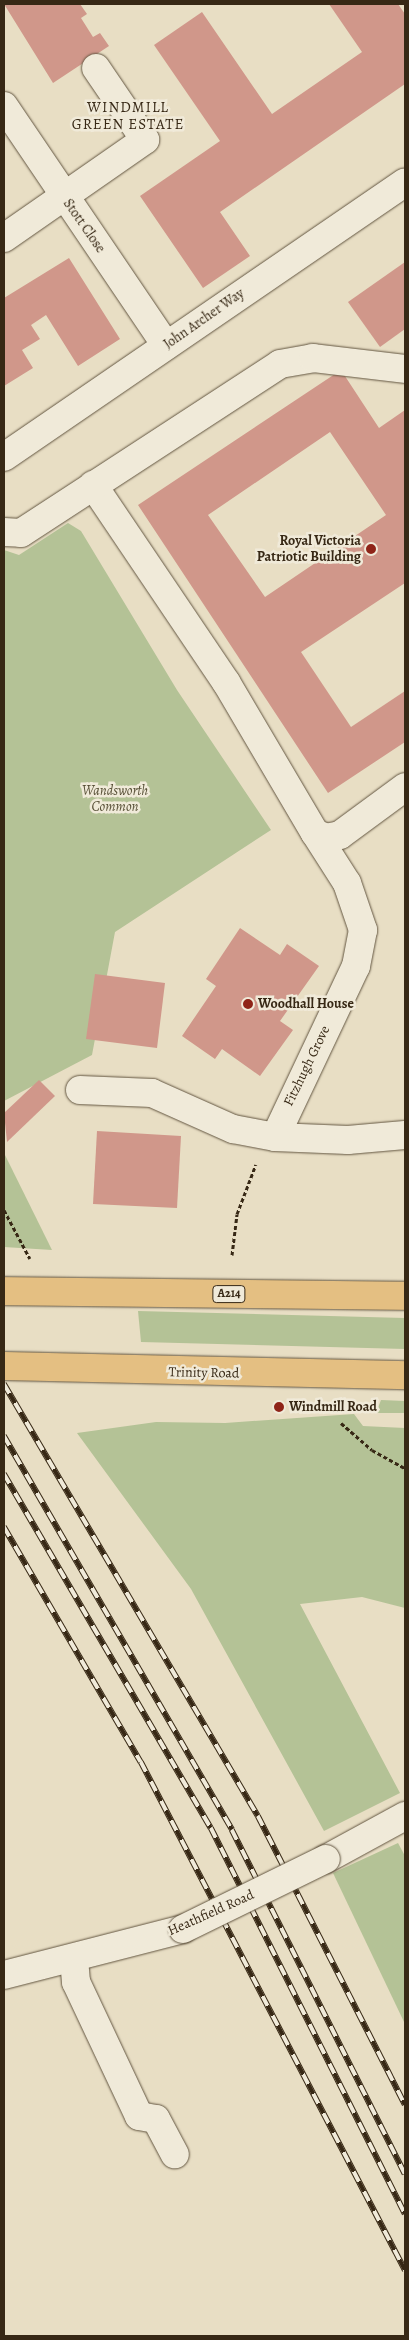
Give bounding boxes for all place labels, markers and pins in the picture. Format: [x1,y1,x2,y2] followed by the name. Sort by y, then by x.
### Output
[257,533,361,566] place label: Royal Victoria Patriotic Building
[365,543,377,555] marker: Royal Victoria Patriotic Building
[258,996,354,1012] place label: Woodhall House
[242,998,254,1010] marker: Woodhall House
[289,1399,377,1415] place label: Windmill Road
[273,1401,285,1413] marker: Windmill Road

